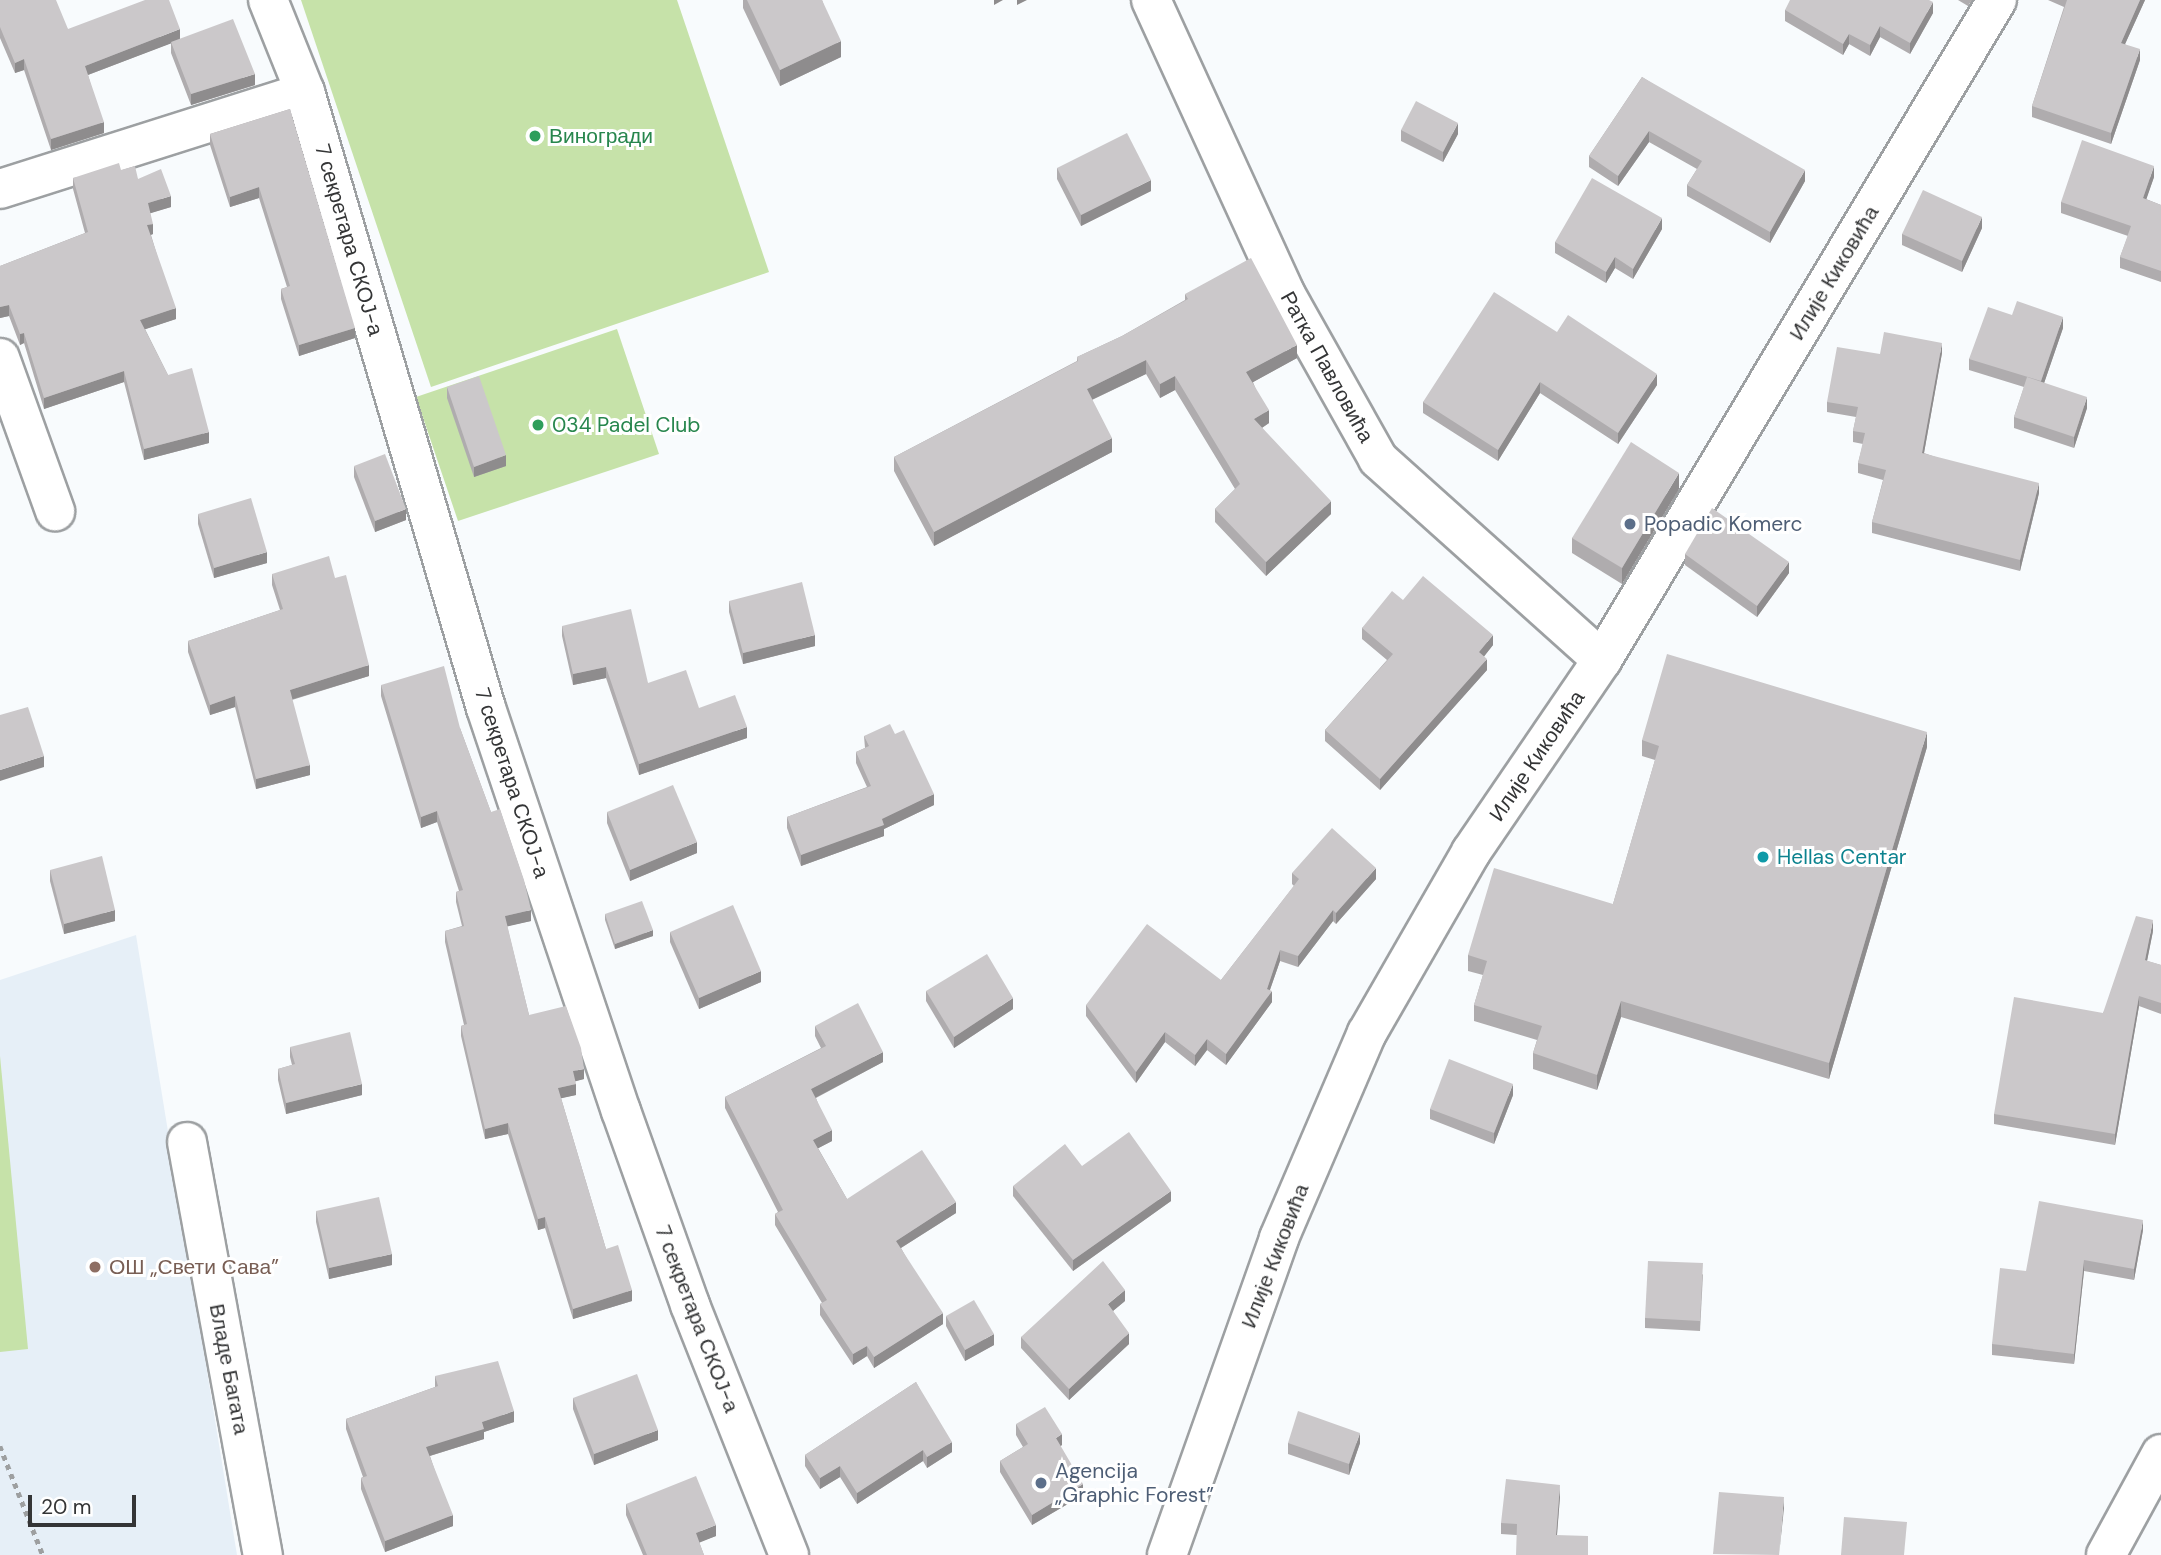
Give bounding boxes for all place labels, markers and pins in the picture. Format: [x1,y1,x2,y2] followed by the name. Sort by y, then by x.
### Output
[549,123,653,149] place label: Виногради
[527,128,543,144] marker: Виногради
[552,412,701,438] place label: 034 Padel Club
[530,417,546,433] marker: 034 Padel Club
[1644,511,1802,537] place label: Popadic Komerc
[1622,516,1638,532] marker: Popadic Komerc
[1777,844,1907,870] place label: Hellas Centar
[1755,849,1771,865] marker: Hellas Centar
[109,1254,279,1280] place label: ОШ „Свети Сава”
[87,1259,103,1275] marker: ОШ „Свети Сава”
[1055,1458,1214,1508] place label: Agencija „Graphic Forest”
[1033,1475,1049,1491] marker: Agencija „Graphic Forest”

